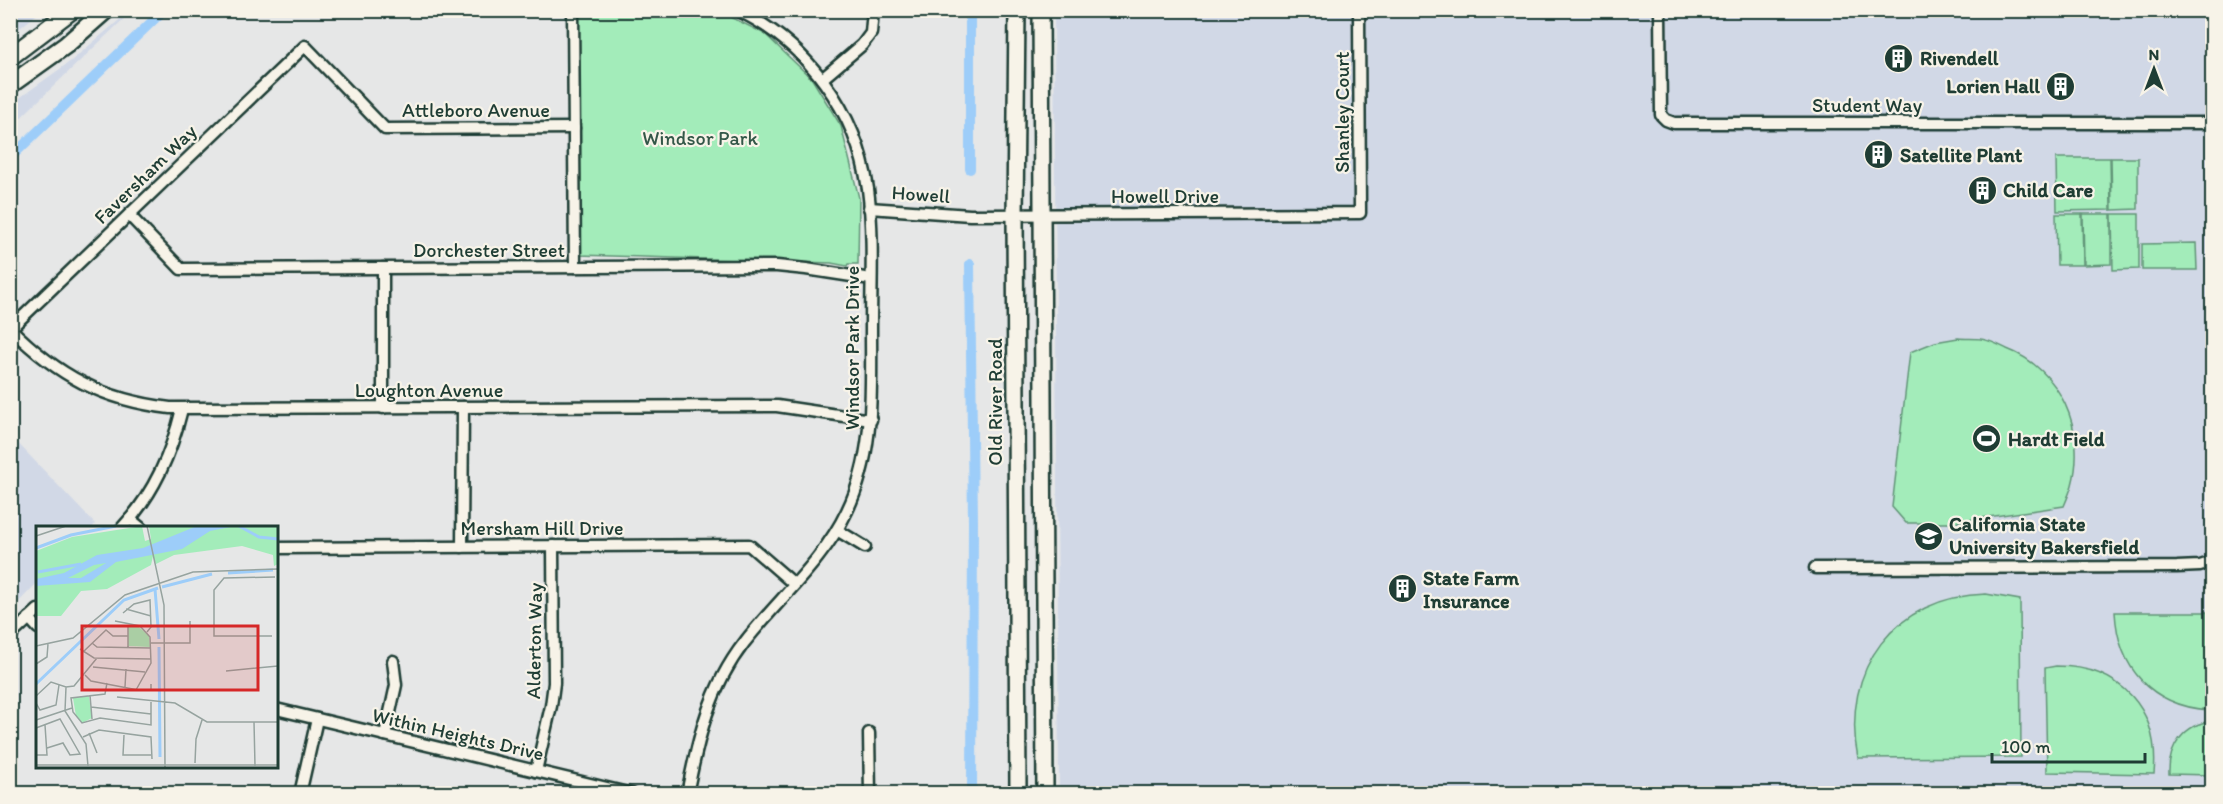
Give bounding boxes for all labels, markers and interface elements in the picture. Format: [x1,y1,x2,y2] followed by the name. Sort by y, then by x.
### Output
[2124,39,2184,99] north arrow
[1883,42,1915,74] building icon: Rivendell
[2149,45,2159,64] text: N
[1920,46,1999,70] place label: Rivendell
[1330,51,1354,173] street label: Shanley Court
[2045,70,2077,102] building icon: Lorien Hall
[1946,74,2040,98] place label: Lorien Hall
[1812,93,1923,117] street label: Student Way
[402,98,550,122] street label: Attleboro Avenue
[89,119,202,229] street label: Faversham Way
[642,126,758,150] park label: Windsor Park
[1863,139,1895,171] building icon: Satellite Plant
[1900,143,2023,167] place label: Satellite Plant
[1966,174,1998,206] building icon: Child Care
[2003,178,2093,202] place label: Child Care
[891,180,951,208] street label: Howell
[1111,184,1219,208] street label: Howell Drive
[413,238,565,262] street label: Dorchester Street
[840,266,864,430] street label: Windsor Park Drive
[983,338,1007,466] street label: Old River Road
[355,378,503,402] street label: Loughton Avenue
[1971,423,2003,455] sports icon: Hardt Field
[2008,427,2105,451] place label: Hardt Field
[1949,512,2140,560] place label: California State University Bakersfield
[460,516,624,540] street label: Mersham Hill Drive
[1912,520,1944,552] school or university icon: California State University Bakersfield
[36,526,278,768] inset map
[1423,566,1519,613] place label: State Farm Insurance
[1386,573,1418,605] building icon: State Farm Insurance
[521,582,547,699] street label: Alderton Way
[370,703,546,765] street label: Within Heights Drive
[1992,726,2145,764] scale bar
[2001,736,2051,758] text: 100 m

